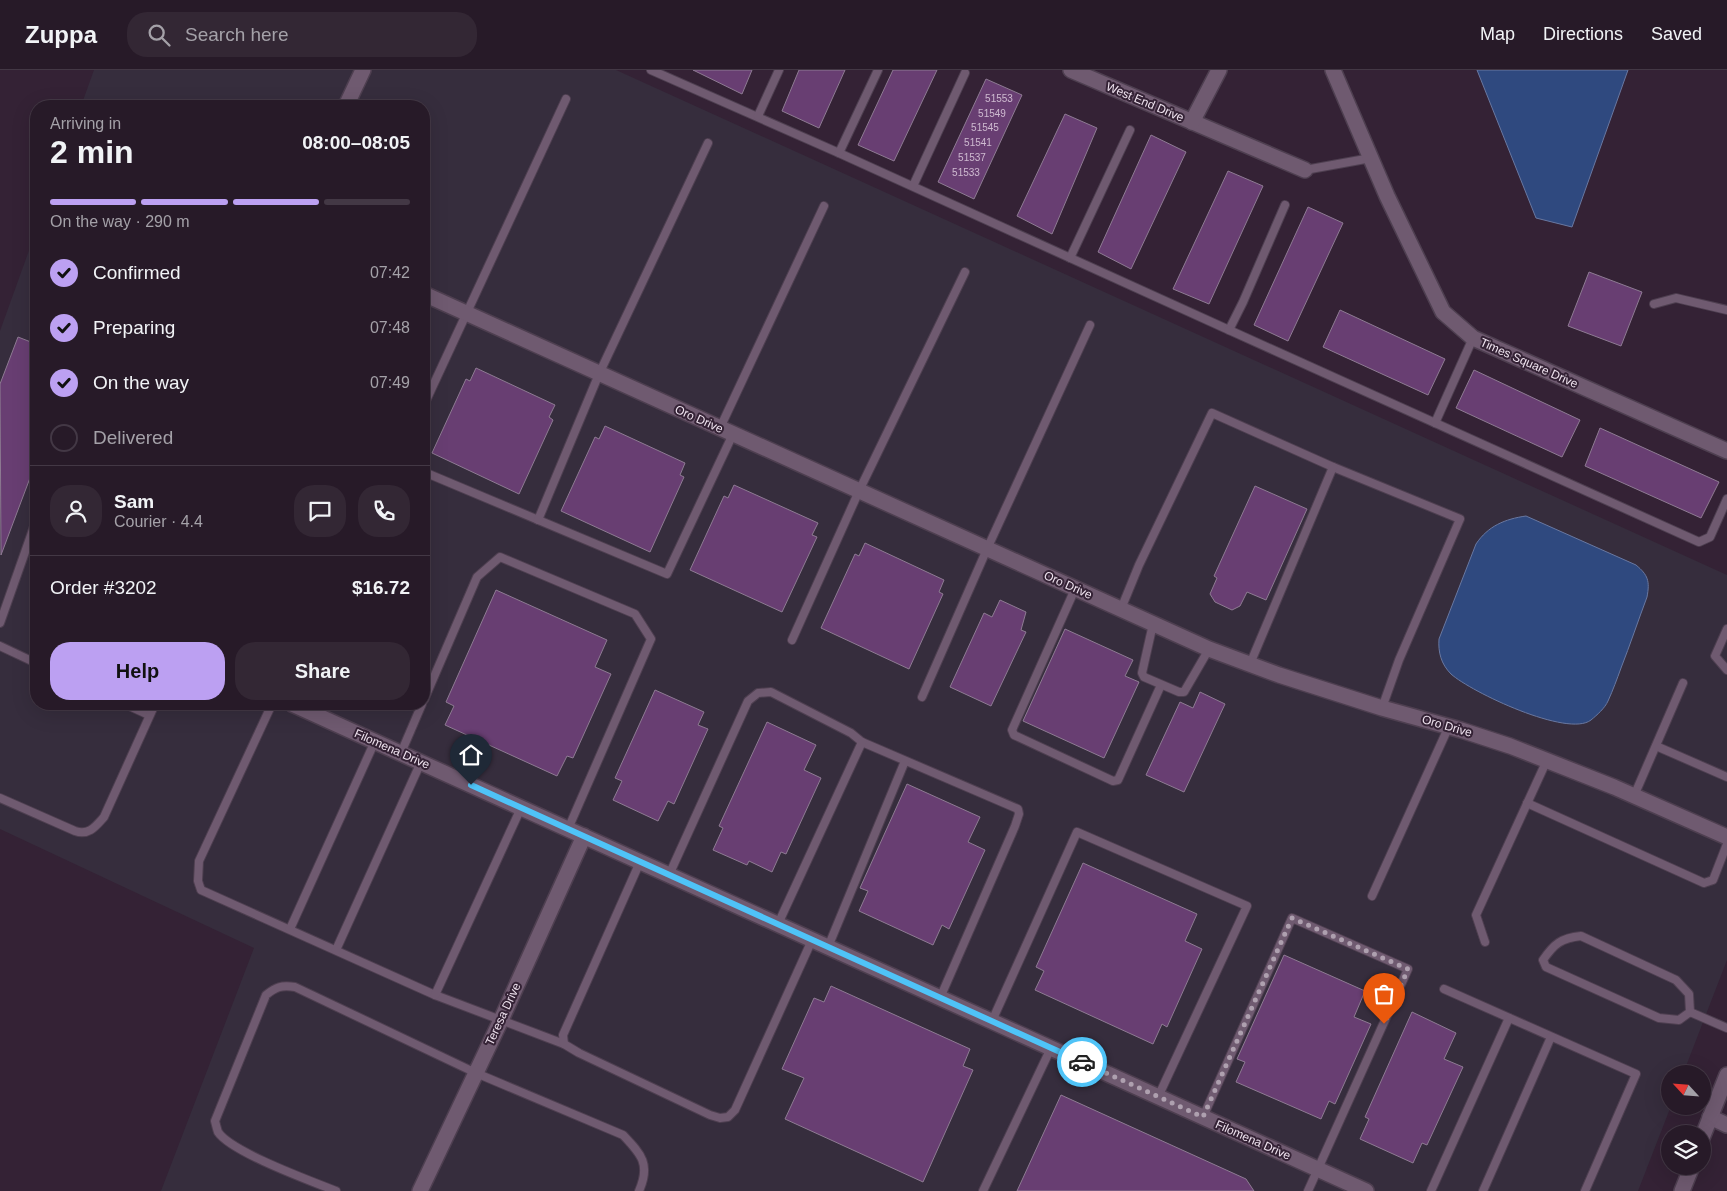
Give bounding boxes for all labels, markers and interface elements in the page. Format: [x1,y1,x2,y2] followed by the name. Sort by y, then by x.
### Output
[127,12,477,57] search box
[25,21,97,48] text: Zuppa
[145,21,173,49] icon: search
[185,24,289,45] text: Search here
[1480,24,1515,44] text: Map
[1543,24,1623,44] text: Directions
[1651,24,1702,44] text: Saved
[1104,79,1186,125] street label: West End Drive
[985,93,1013,104] house number: 51553
[978,108,1006,119] house number: 51549
[50,115,121,132] text: Arriving in
[971,122,999,133] house number: 51545
[302,132,410,153] text: 08:00–08:05
[50,134,134,170] text: 2 min
[964,137,992,148] house number: 51541
[958,152,986,163] house number: 51537
[952,167,980,178] house number: 51533
[50,213,190,230] text: On the way · 290 m
[50,259,78,287] icon: check
[93,262,181,283] text: Confirmed
[370,264,410,281] text: 07:42
[50,314,78,342] icon: check
[93,317,175,338] text: Preparing
[370,319,410,336] text: 07:48
[1478,335,1580,391] street label: Times Square Drive
[50,369,78,397] icon: check
[93,372,189,393] text: On the way
[370,374,410,391] text: 07:49
[673,402,726,436] street label: Oro Drive
[93,427,173,448] text: Delivered
[50,485,102,537] button: person
[294,485,346,537] button: chat
[358,485,410,537] button: phone
[114,491,154,512] text: Sam
[114,513,203,530] text: Courier · 4.4
[1042,568,1095,602] street label: Oro Drive
[50,577,157,598] text: Order #3202
[352,577,410,598] text: $16.72
[50,642,225,700] button: Help
[235,642,410,700] button: Share
[1420,712,1474,740] street label: Oro Drive
[352,726,432,772] street label: Filomena Drive
[450,734,492,785] pin
[457,741,485,769] icon: home
[1363,973,1405,1024] pin
[482,980,524,1047] street label: Teresa Drive
[1370,980,1398,1008] icon: bag
[1057,1037,1107,1087] courier
[1068,1048,1096,1076] icon: car
[1661,1065,1711,1115] north arrow
[1661,1065,1711,1175] map controls
[1213,1117,1293,1163] street label: Filomena Drive
[1661,1125,1711,1175] button: layers

